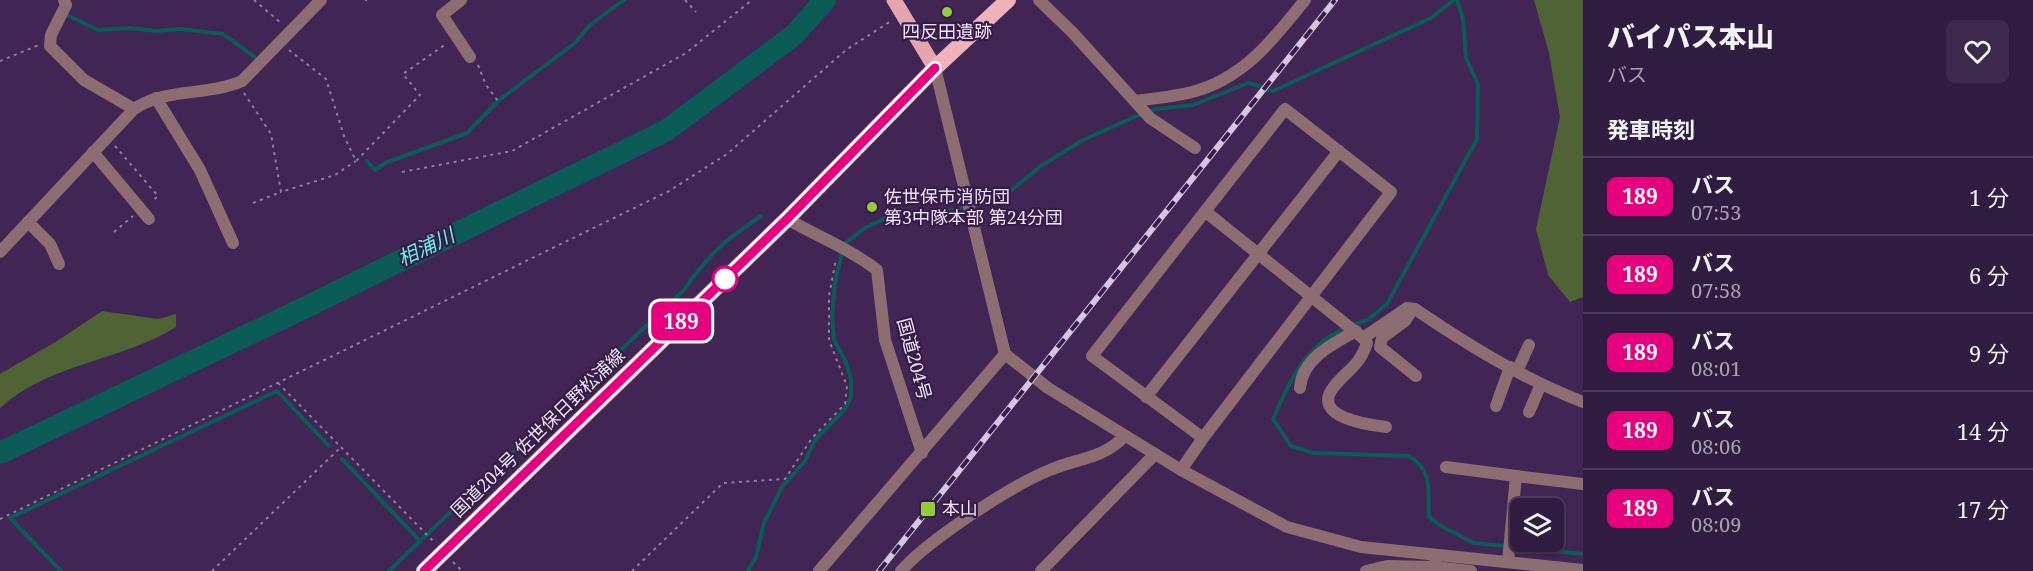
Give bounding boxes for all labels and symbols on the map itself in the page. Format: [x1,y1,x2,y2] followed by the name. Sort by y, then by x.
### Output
[940,5,954,19] marker: 四反田遺跡
[902,19,992,43] place label: 四反田遺跡
[884,184,1063,229] place label: 佐世保市消防団 第3中隊本部 第24分団
[865,200,879,214] marker: 佐世保市消防団 第3中隊本部 第24分団
[393,220,460,272] water label: 相浦川
[712,266,738,292] unlabelled marker
[646,302,716,340] line badge: 189
[892,315,937,403] street label: 国道204号
[445,343,629,522] street label: 国道204号 佐世保日野松浦線
[942,496,978,520] place label: 本山
[919,500,937,518] marker: 本山

